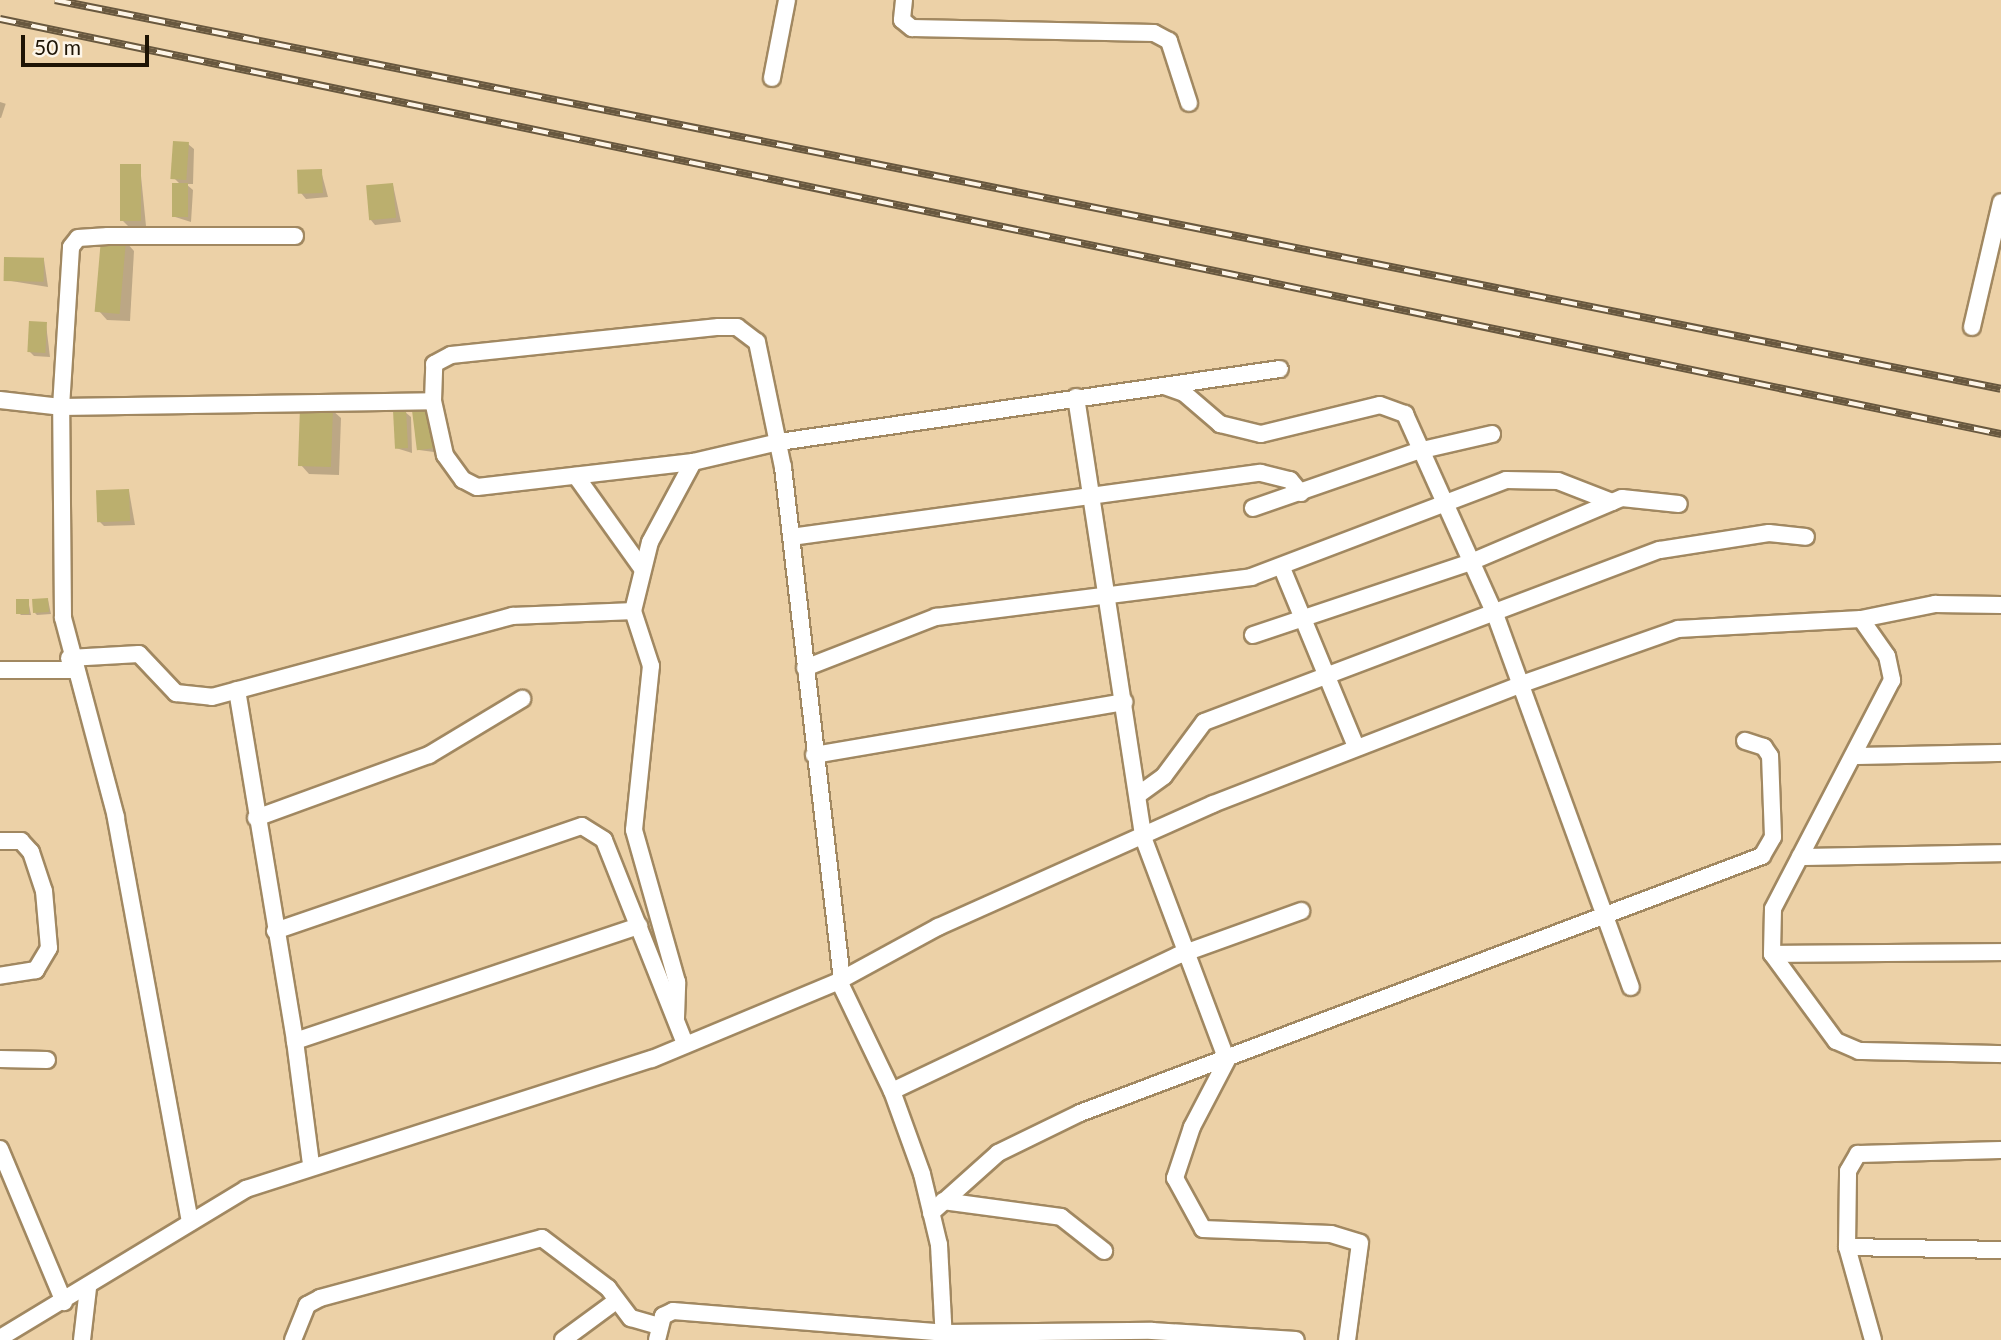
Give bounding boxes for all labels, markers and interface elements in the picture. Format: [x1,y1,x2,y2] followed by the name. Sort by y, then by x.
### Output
[24,21,152,65] scale bar
[34,34,81,59] text: 50 m

